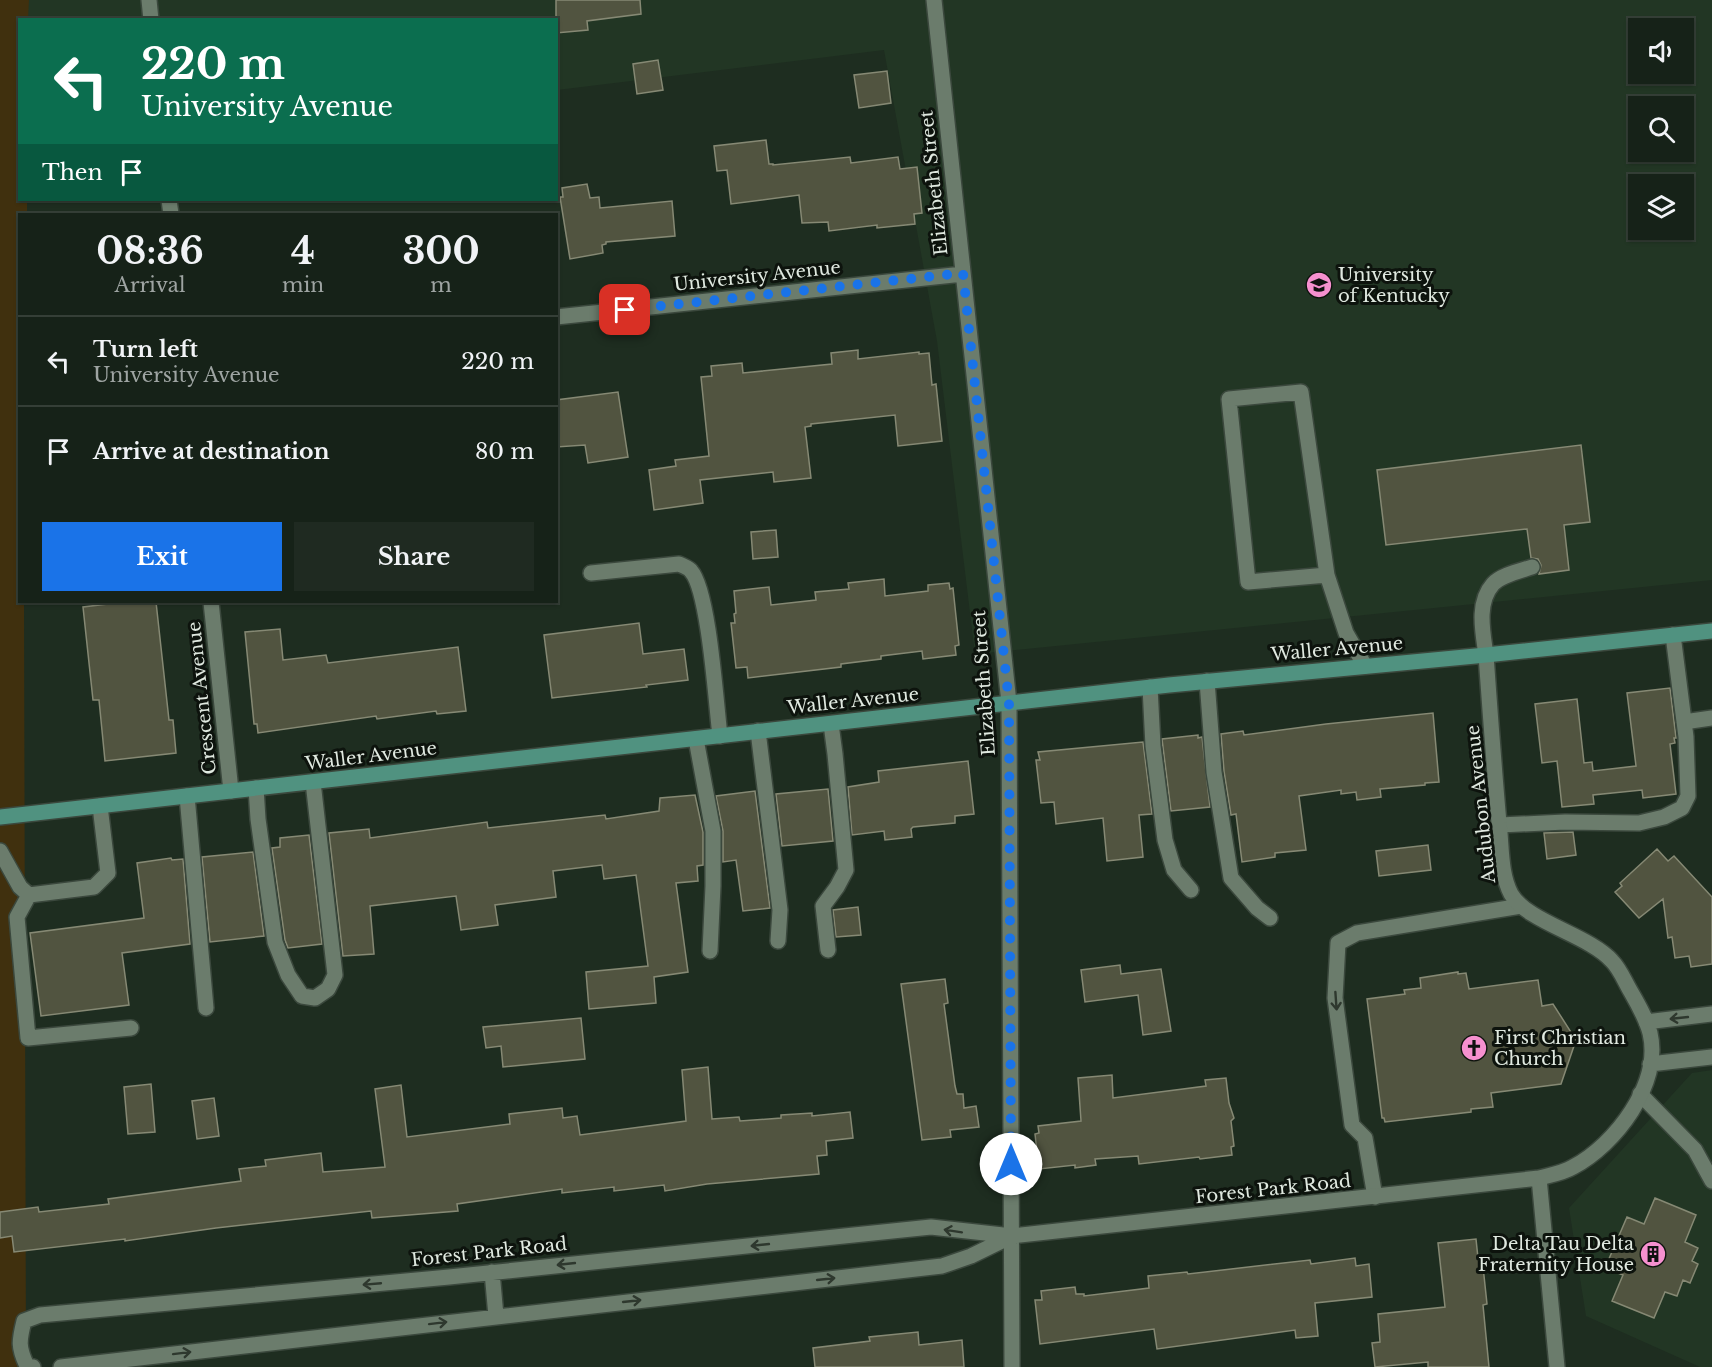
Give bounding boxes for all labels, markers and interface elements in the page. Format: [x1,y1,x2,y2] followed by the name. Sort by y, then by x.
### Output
[1628,18,1694,240] map controls
[1628,18,1694,84] button: sound
[141,38,285,90] text: 220 m
[42,42,120,120] icon: left
[141,90,393,123] text: University Avenue
[1628,96,1694,162] button: search
[915,109,953,257] street label: Elizabeth Street
[115,156,148,189] icon: arrive
[42,159,103,186] text: Then
[1628,174,1694,240] button: layers
[96,229,204,274] text: 08:36
[291,229,315,274] text: 4
[402,229,480,274] text: 300
[672,256,842,296] street label: University Avenue
[1338,264,1450,307] place label: University of Kentucky
[1304,270,1334,300] school or university icon: University of Kentucky
[115,273,185,297] text: Arrival
[282,273,324,297] text: min
[430,273,452,297] text: m
[599,284,650,335] pin
[608,293,641,326] icon: arrive
[93,336,198,363] text: Turn left
[42,345,75,378] icon: left
[461,348,534,375] text: 220 m
[93,363,280,387] text: University Avenue
[42,435,75,468] icon: arrive
[93,438,330,465] text: Arrive at destination
[475,438,534,465] text: 80 m
[42,522,282,591] button: Exit
[294,522,534,591] button: Share
[968,609,1000,756] street label: Elizabeth Street
[183,621,221,775] street label: Crescent Avenue
[1269,632,1404,666] street label: Waller Avenue
[785,683,920,719] street label: Waller Avenue
[1462,724,1500,885] street label: Audubon Avenue
[303,737,438,775] street label: Waller Avenue
[1331,991,1342,1011] one-way arrow
[1669,1013,1689,1024] one-way arrow
[1494,1027,1626,1070] place label: First Christian Church
[1459,1033,1489,1063] church icon: First Christian Church
[979,1132,1043,1196] position arrow
[1194,1170,1352,1208] street label: Forest Park Road
[944,1225,964,1236] one-way arrow
[410,1233,568,1271] street label: Forest Park Road
[1478,1233,1634,1276] place label: Delta Tau Delta Fraternity House
[1638,1239,1668,1269] building icon: Delta Tau Delta Fraternity House
[750,1240,770,1251] one-way arrow
[556,1259,576,1270] one-way arrow
[815,1274,835,1285] one-way arrow
[362,1279,382,1290] one-way arrow
[622,1295,642,1306] one-way arrow
[428,1317,448,1328] one-way arrow
[172,1347,192,1358] one-way arrow

